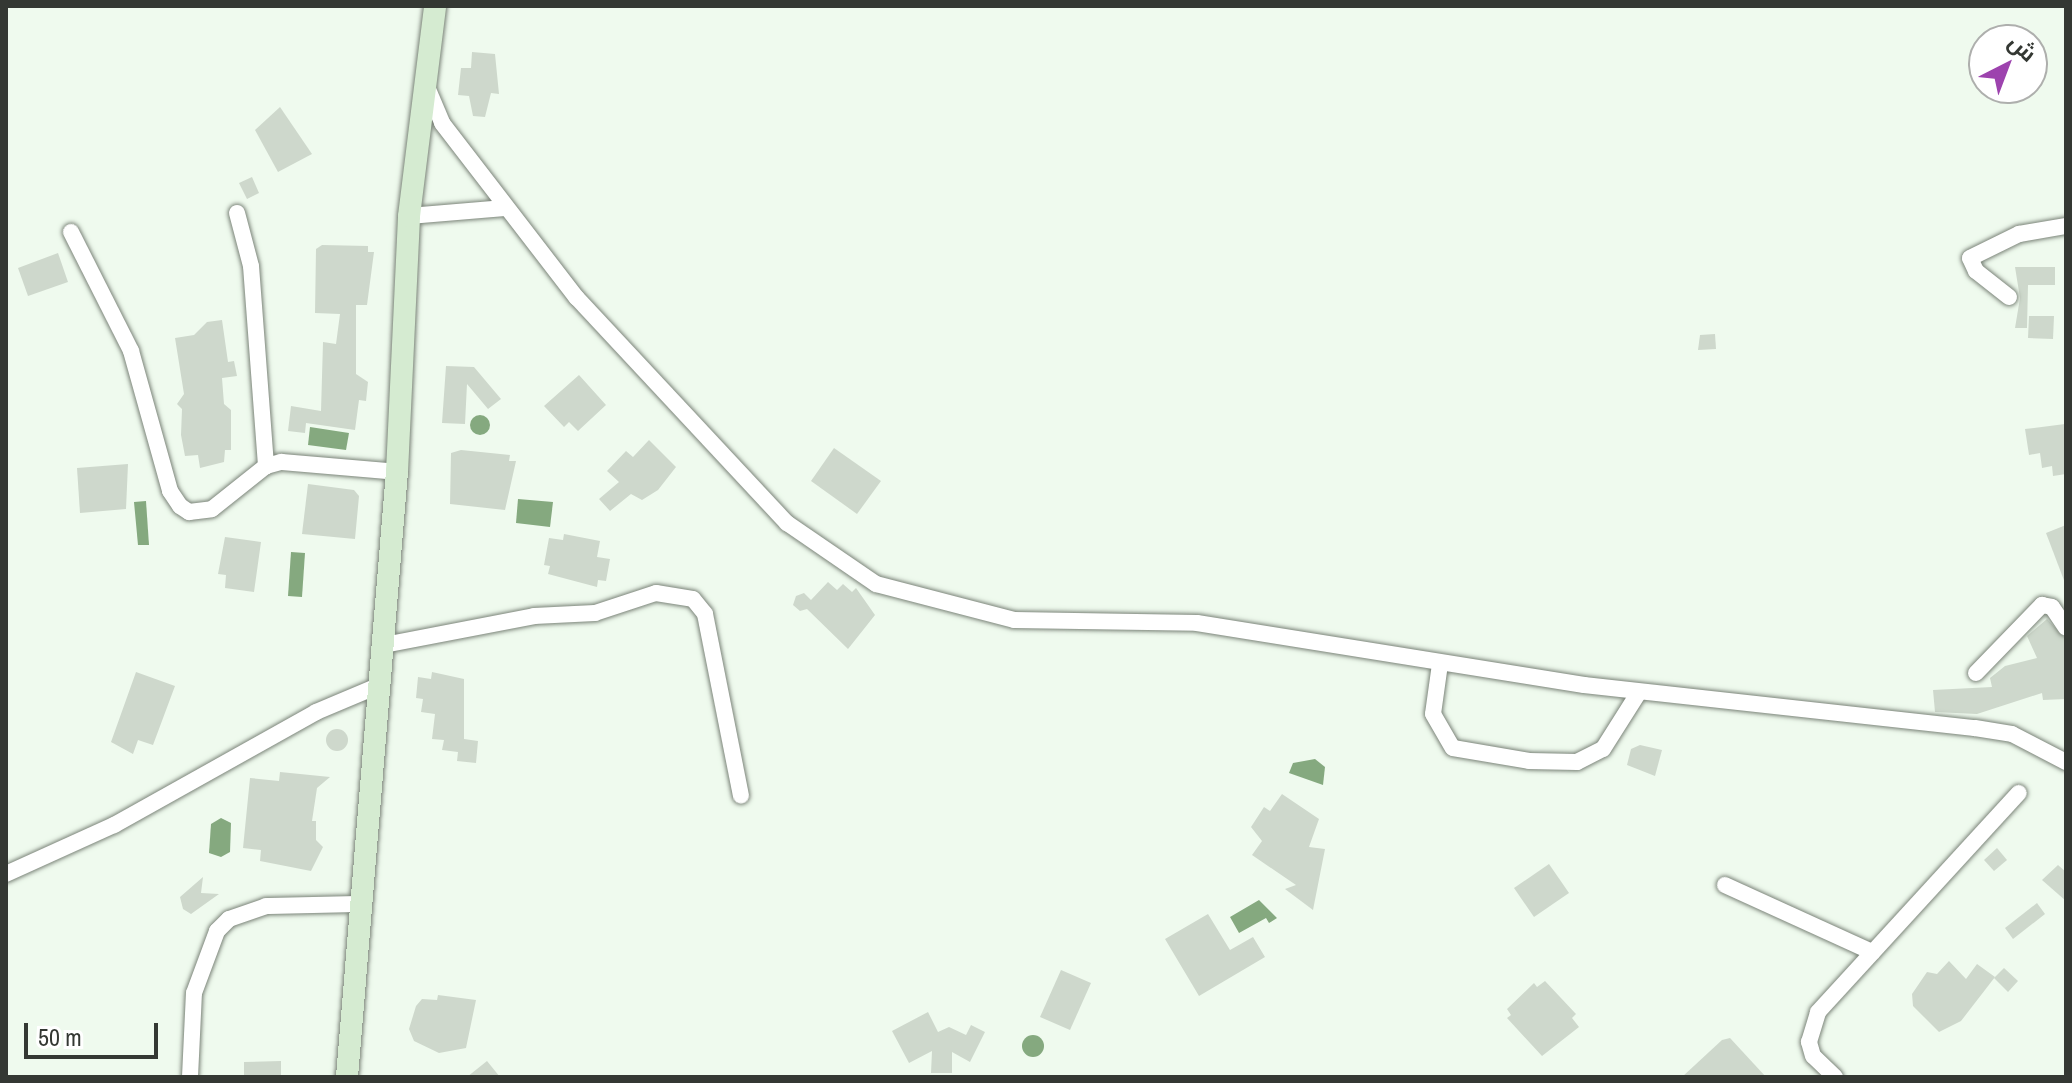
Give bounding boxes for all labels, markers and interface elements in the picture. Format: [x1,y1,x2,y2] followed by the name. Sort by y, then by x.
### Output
[1968,24,2048,104] north arrow
[2002,27,2043,68] text: ش
[28,1007,162,1057] scale bar
[38,1021,82,1053] text: 50 m

